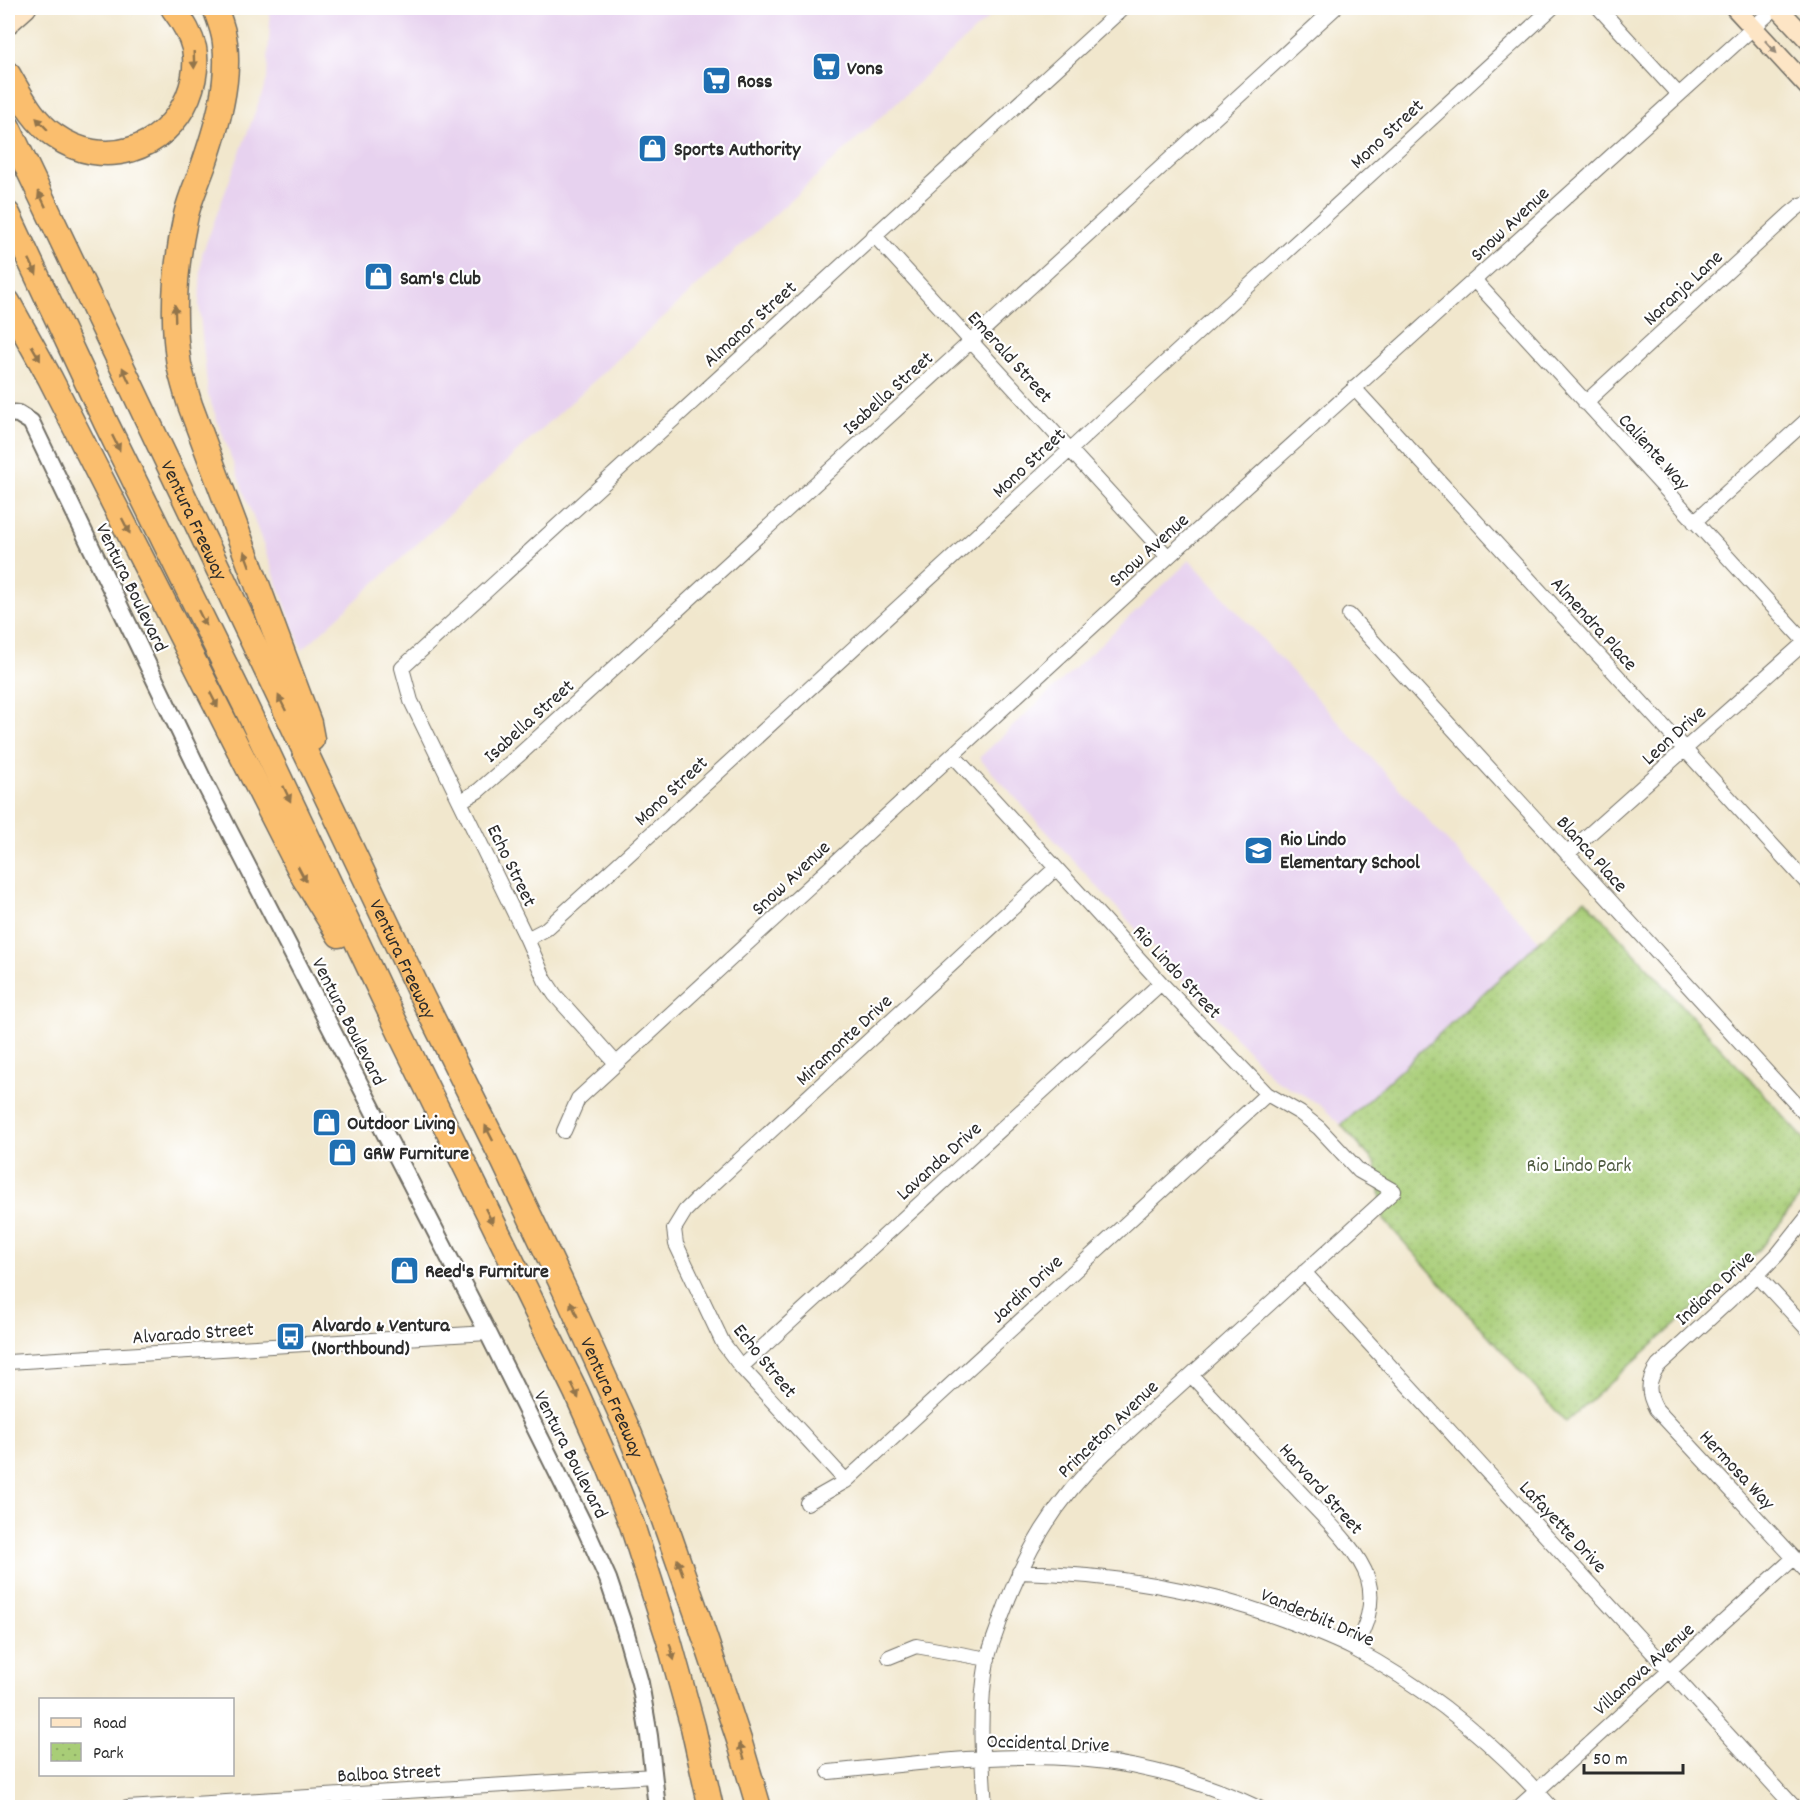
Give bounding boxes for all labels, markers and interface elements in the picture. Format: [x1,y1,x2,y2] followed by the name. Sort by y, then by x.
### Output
[1764,40,1778,55] one-way arrow
[190,51,199,70] one-way arrow
[810,51,842,83] supermarket icon: Vons
[847,56,883,84] place label: Vons
[700,64,732,96] supermarket icon: Ross
[737,69,772,97] place label: Ross
[1345,94,1431,177] street label: Mono Street
[35,116,49,131] one-way arrow
[637,132,669,164] shop icon: Sports Authority
[674,137,801,165] place label: Sports Authority
[1465,181,1557,269] street label: Snow Avenue
[37,191,46,208] one-way arrow
[1638,245,1730,334] street label: Naranja Lane
[28,259,37,276] one-way arrow
[363,261,395,293] shop icon: Sam's Club
[400,266,481,294] place label: Sam's Club
[698,275,804,375] street label: Almanor Street
[170,304,179,323] one-way arrow
[960,306,1058,410] street label: Emerald Street
[31,345,42,361] one-way arrow
[837,346,941,443] street label: Isabella Street
[121,367,130,384] one-way arrow
[1610,408,1696,499] street label: Caliente Way
[987,423,1073,506] street label: Mono Street
[112,435,121,452] one-way arrow
[152,457,233,586] street label: Ventura Freeway
[1104,508,1196,595] street label: Snow Avenue
[120,517,130,535] one-way arrow
[87,519,174,657] street label: Ventura Boulevard
[242,550,252,568] one-way arrow
[1543,572,1643,678] street label: Almendra Place
[198,610,207,627] one-way arrow
[478,674,582,771] street label: Isabella Street
[208,691,218,709] one-way arrow
[277,694,286,711] one-way arrow
[1637,700,1714,773] street label: Leon Drive
[629,751,715,834] street label: Mono Street
[281,785,291,803] one-way arrow
[1549,810,1633,900] street label: Blanca Place
[478,820,542,912] street label: Echo Street
[1280,827,1420,878] place label: Rio Lindo Elementary School
[1243,834,1275,866] school or university icon: Rio Lindo Elementary School
[746,835,838,923] street label: Snow Avenue
[297,866,307,883] one-way arrow
[361,895,442,1025] street label: Ventura Freeway
[1125,920,1227,1026] street label: Rio Lindo Street
[303,954,392,1091] street label: Ventura Boulevard
[790,989,900,1094] street label: Miramonte Drive
[310,1106,342,1138] shop icon: Outdoor Living
[347,1111,456,1139] place label: Outdoor Living
[891,1116,989,1208] street label: Lavanda Drive
[485,1124,495,1142] one-way arrow
[326,1136,358,1168] shop icon: GRW Furniture
[363,1141,469,1169] place label: GRW Furniture
[1527,1153,1631,1181] park label: Rio Lindo Park
[485,1207,494,1224] one-way arrow
[1670,1245,1762,1333] street label: Indiana Drive
[986,1249,1070,1331] street label: Jardin Drive
[388,1254,420,1286] shop icon: Reed's Furniture
[425,1259,549,1287] place label: Reed's Furniture
[569,1300,578,1317] one-way arrow
[312,1313,450,1364] place label: Alvardo & Ventura (Northbound)
[132,1317,255,1353] street label: Alvarado Street
[725,1319,802,1405] street label: Echo Street
[275,1320,307,1352] bus stop icon: Alvardo & Ventura (Northbound)
[571,1334,649,1464] street label: Ventura Freeway
[1052,1374,1166,1486] street label: Princeton Avenue
[570,1382,579,1399] one-way arrow
[525,1387,614,1524] street label: Ventura Boulevard
[1691,1425,1781,1518] street label: Hermosa Way
[1271,1438,1369,1542] street label: Harvard Street
[1511,1476,1612,1581] street label: Lafayette Drive
[675,1558,684,1576] one-way arrow
[1255,1582,1378,1655] street label: Vanderbilt Drive
[1588,1617,1702,1723] street label: Villanova Avenue
[668,1643,678,1661] one-way arrow
[39,1698,234,1776] legend
[93,1712,127,1737] text: Road
[986,1729,1110,1761] street label: Occidental Drive
[1584,1737,1683,1775] scale bar
[93,1742,124,1767] text: Park
[737,1742,746,1760] one-way arrow
[1593,1748,1628,1773] text: 50 m
[337,1758,442,1792] street label: Balboa Street

